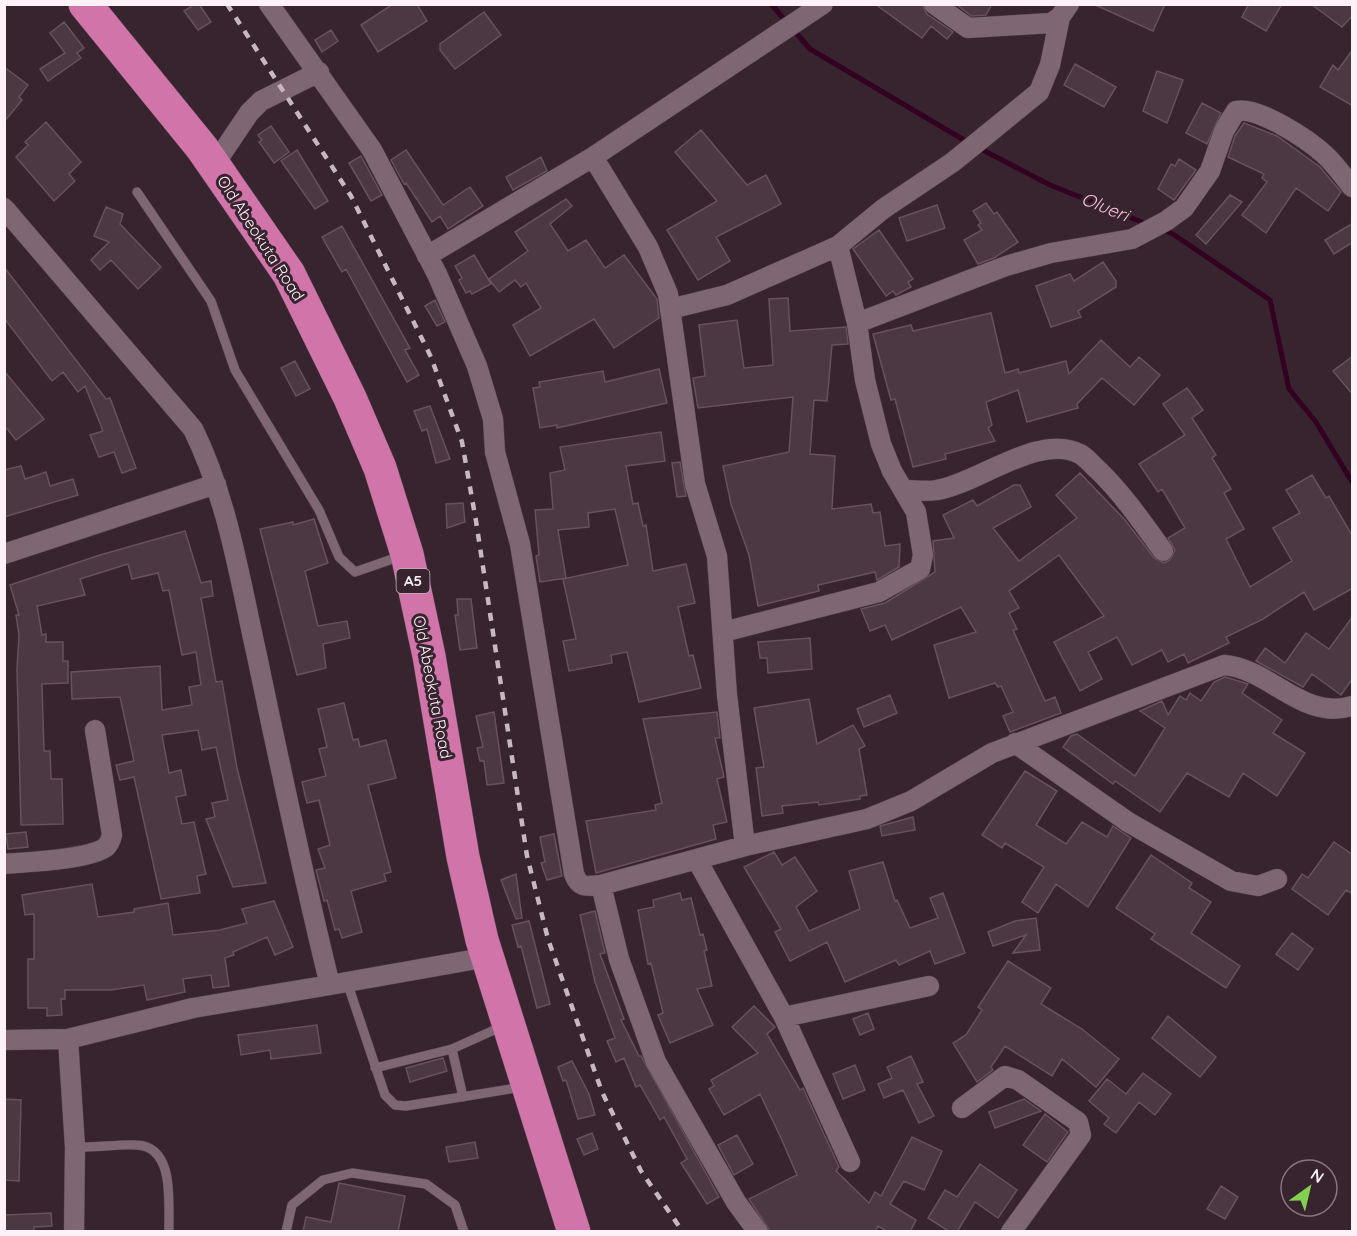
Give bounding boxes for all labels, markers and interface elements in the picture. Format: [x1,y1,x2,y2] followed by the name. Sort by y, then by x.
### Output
[213,172,309,304] street label: Old Abeokuta Road
[1078,187,1134,227] water label: Olueri
[396,569,430,593] road number: A5
[409,614,457,760] street label: Old Abeokuta Road
[1279,1158,1339,1218] north arrow
[1307,1164,1328,1187] text: N

